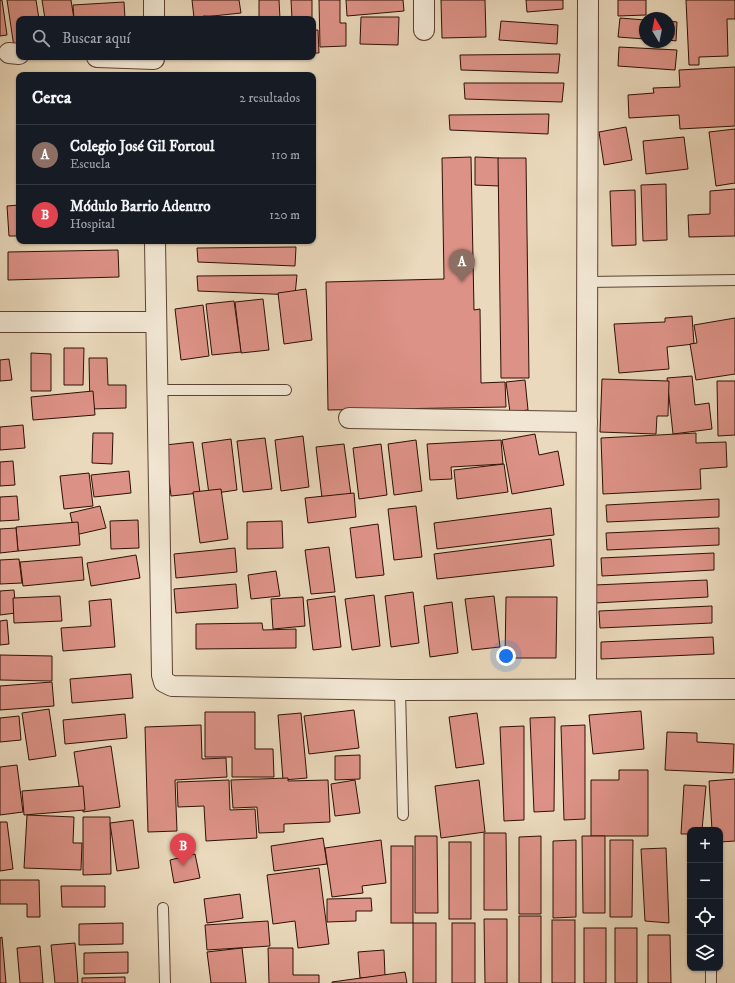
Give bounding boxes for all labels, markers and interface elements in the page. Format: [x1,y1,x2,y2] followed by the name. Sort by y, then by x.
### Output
[639,12,675,48] north arrow
[16,16,316,60] search box
[30,27,52,49] icon: search
[62,29,130,48] text: Buscar aquí
[32,87,71,109] text: Cerca
[239,90,300,106] text: 2 resultados
[70,137,214,156] text: Colegio José Gil Fortoul
[41,147,49,163] text: A
[271,147,300,163] text: 110 m
[70,156,110,172] text: Escuela
[70,197,211,216] text: Módulo Barrio Adentro
[41,207,49,223] text: B
[269,207,300,223] text: 120 m
[70,216,115,232] text: Hospital
[449,249,475,282] pin: A
[496,646,516,666] your location
[687,827,723,971] map controls
[687,827,723,863] button: +
[170,833,196,866] pin: B
[687,863,723,899] button: −
[687,899,723,935] button: locate
[687,935,723,971] button: layers

